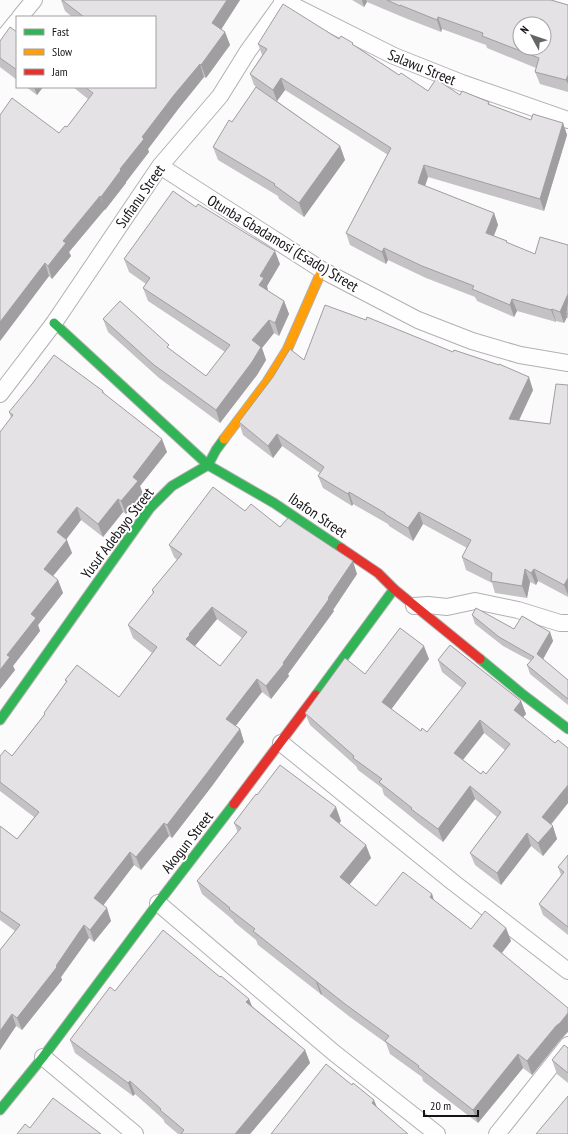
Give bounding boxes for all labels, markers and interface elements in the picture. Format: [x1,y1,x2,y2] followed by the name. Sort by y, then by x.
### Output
[16,16,156,88] legend
[512,16,552,56] north arrow
[517,23,532,36] text: N
[52,24,70,39] text: Fast
[52,44,73,59] text: Slow
[385,45,459,89] street label: Salawu Street
[51,64,68,79] text: Jam
[111,161,169,231] street label: Sufianu Street
[204,190,362,296] street label: Otunba Gbadamosi (Esado) Street
[77,484,157,582] street label: Yusuf Adebayo Street
[285,488,351,542] street label: Ibafon Street
[157,807,217,877] street label: Akogun Street
[424,1092,478,1118] scale bar
[430,1098,451,1113] text: 20 m

